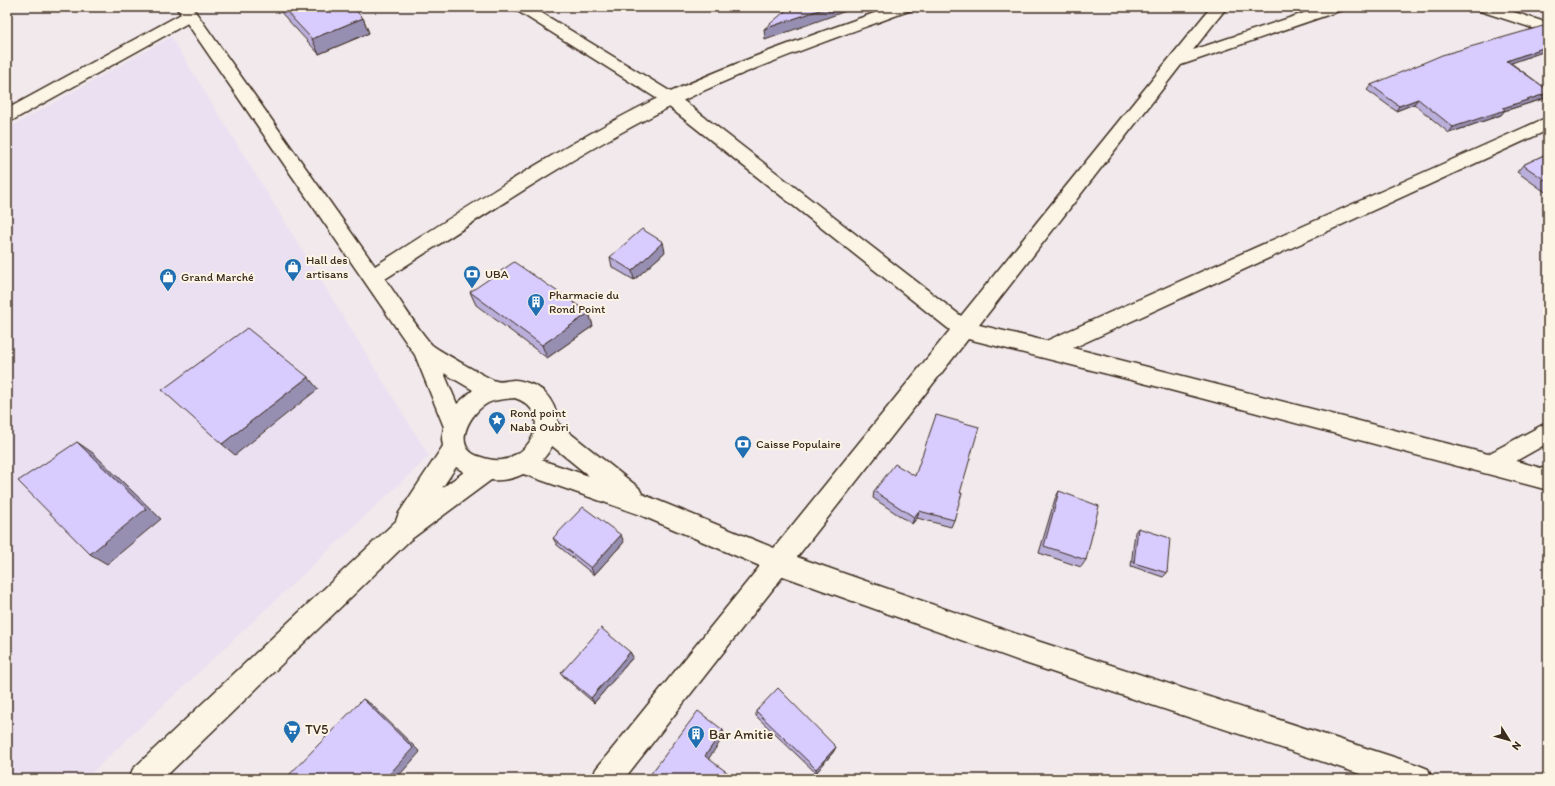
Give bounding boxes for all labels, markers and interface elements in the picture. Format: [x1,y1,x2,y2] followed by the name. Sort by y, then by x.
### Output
[306,253,348,281] place label: Hall des artisans
[283,257,303,282] shop icon: Hall des artisans
[462,264,482,289] bank icon: UBA
[158,267,178,292] shop icon: Grand Marché
[485,267,509,281] place label: UBA
[181,270,254,284] place label: Grand Marché
[549,288,620,316] place label: Pharmacie du Rond Point
[526,292,546,317] building icon: Pharmacie du Rond Point
[510,406,569,434] place label: Rond point Naba Oubri
[487,410,507,435] place icon: Rond point Naba Oubri
[733,434,753,459] bank icon: Caisse Populaire
[756,437,841,451] place label: Caisse Populaire
[282,719,302,744] supermarket icon: TV5
[1489,720,1529,760] north arrow
[305,721,328,738] place label: TV5
[686,724,706,749] building icon: Bar Amitie
[709,726,774,743] place label: Bar Amitie
[1509,739,1524,753] text: N

